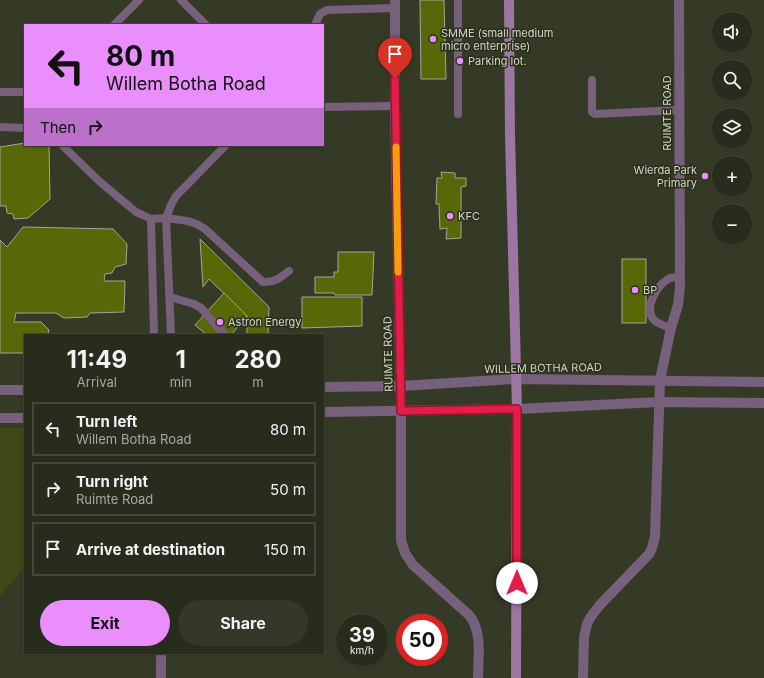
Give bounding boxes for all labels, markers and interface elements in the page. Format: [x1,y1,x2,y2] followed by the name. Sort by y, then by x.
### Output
[712,12,752,244] map controls
[712,12,752,52] button: sound
[441,26,553,53] place label: SMME (small medium micro enterprise)
[428,34,438,44] marker: SMME (small medium micro enterprise)
[378,37,412,78] pin
[106,39,175,73] text: 80 m
[40,40,92,92] icon: left
[384,43,406,65] icon: arrive
[468,54,527,68] place label: Parking lot.
[455,56,465,66] marker: Parking lot.
[712,60,752,100] button: search
[106,73,266,94] text: Willem Botha Road
[660,75,674,151] street label: RUIMTE ROAD
[712,108,752,148] button: layers
[84,116,106,138] icon: right
[40,118,76,137] text: Then
[712,156,752,196] button: +
[634,163,697,190] place label: Wierda Park Primary
[700,171,710,181] marker: Wierda Park Primary
[712,204,752,244] button: −
[458,209,480,223] place label: KFC
[445,211,455,221] marker: KFC
[643,283,657,297] place label: BP
[630,285,640,295] marker: BP
[228,315,302,329] place label: Astron Energy
[380,316,396,392] street label: RUIMTE ROAD
[215,317,225,327] marker: Astron Energy
[67,345,127,374] text: 11:49
[176,345,186,374] text: 1
[234,345,281,374] text: 280
[484,360,602,376] street label: WILLEM BOTHA ROAD
[77,374,117,390] text: Arrival
[170,374,192,390] text: min
[252,374,264,390] text: m
[76,412,137,431] text: Turn left
[42,418,64,440] icon: left
[270,420,306,439] text: 80 m
[76,431,191,447] text: Willem Botha Road
[76,472,148,491] text: Turn right
[42,478,64,500] icon: right
[270,480,306,499] text: 50 m
[76,491,153,507] text: Ruimte Road
[42,538,64,560] icon: arrive
[76,540,225,559] text: Arrive at destination
[264,540,306,559] text: 150 m
[496,562,538,604] position arrow
[40,600,170,646] button: Exit
[178,600,308,646] button: Share
[396,614,448,666] speed limit sign: 50
[349,623,375,647] text: 39
[350,644,374,656] text: km/h

